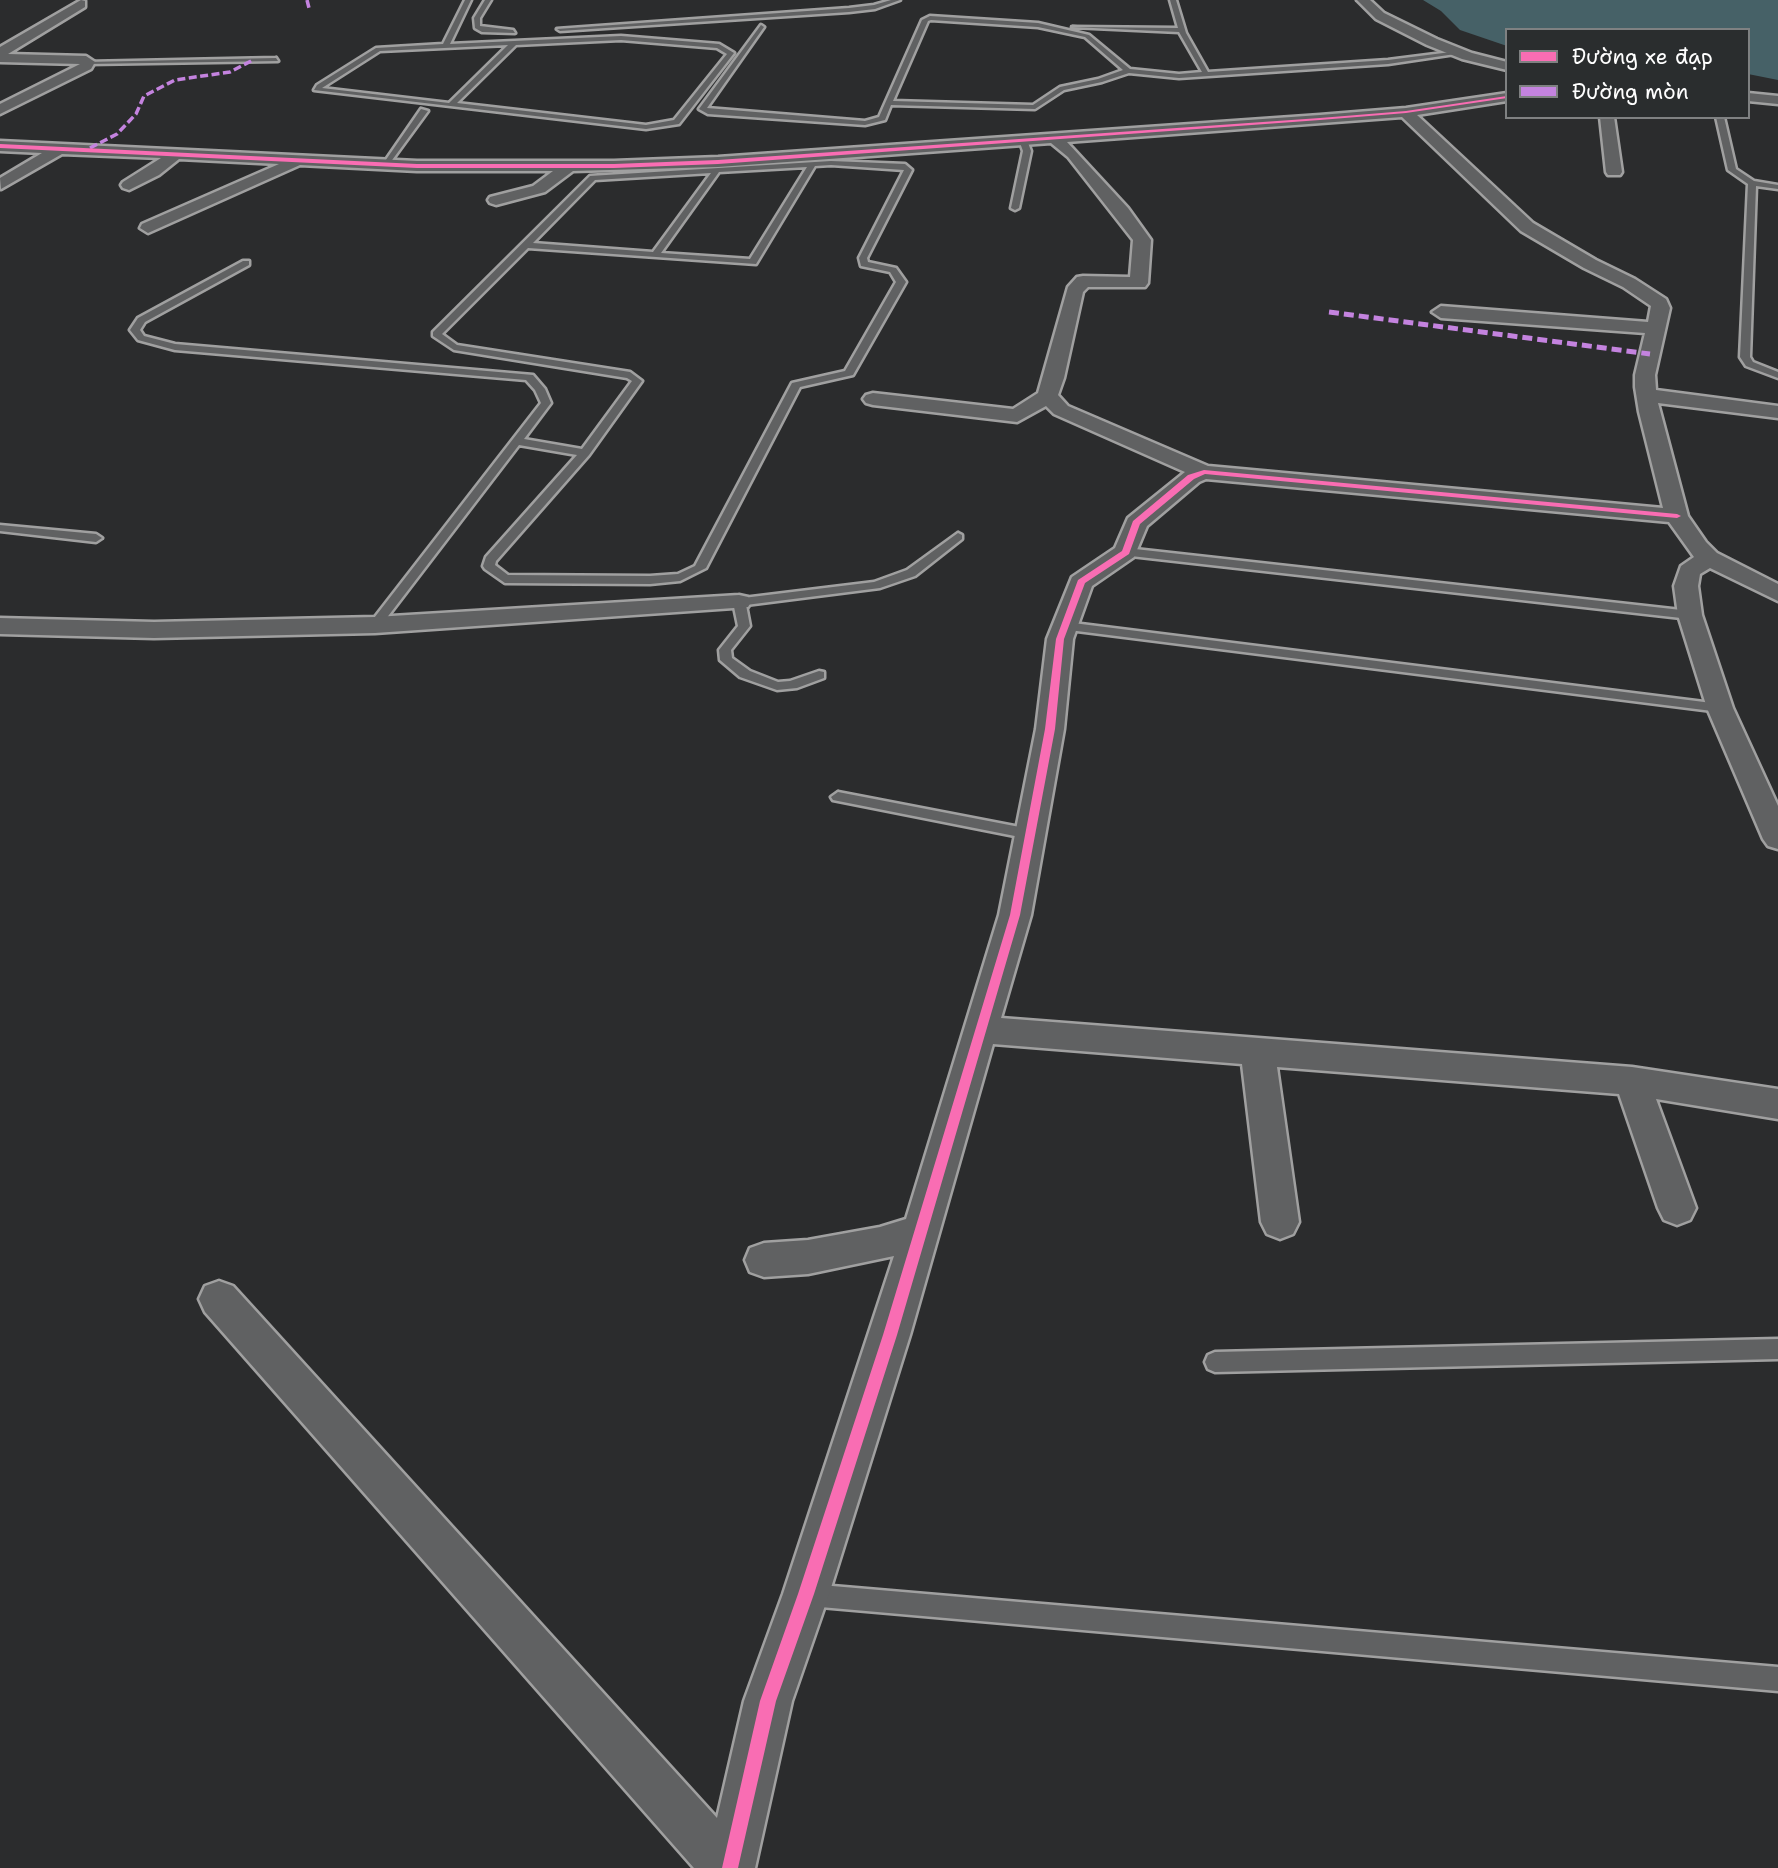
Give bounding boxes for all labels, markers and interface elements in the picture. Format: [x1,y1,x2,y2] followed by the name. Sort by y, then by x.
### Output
[1505,28,1750,119] legend
[1572,43,1713,71] text: Đường xe đạp
[1572,78,1689,106] text: Đường mòn

